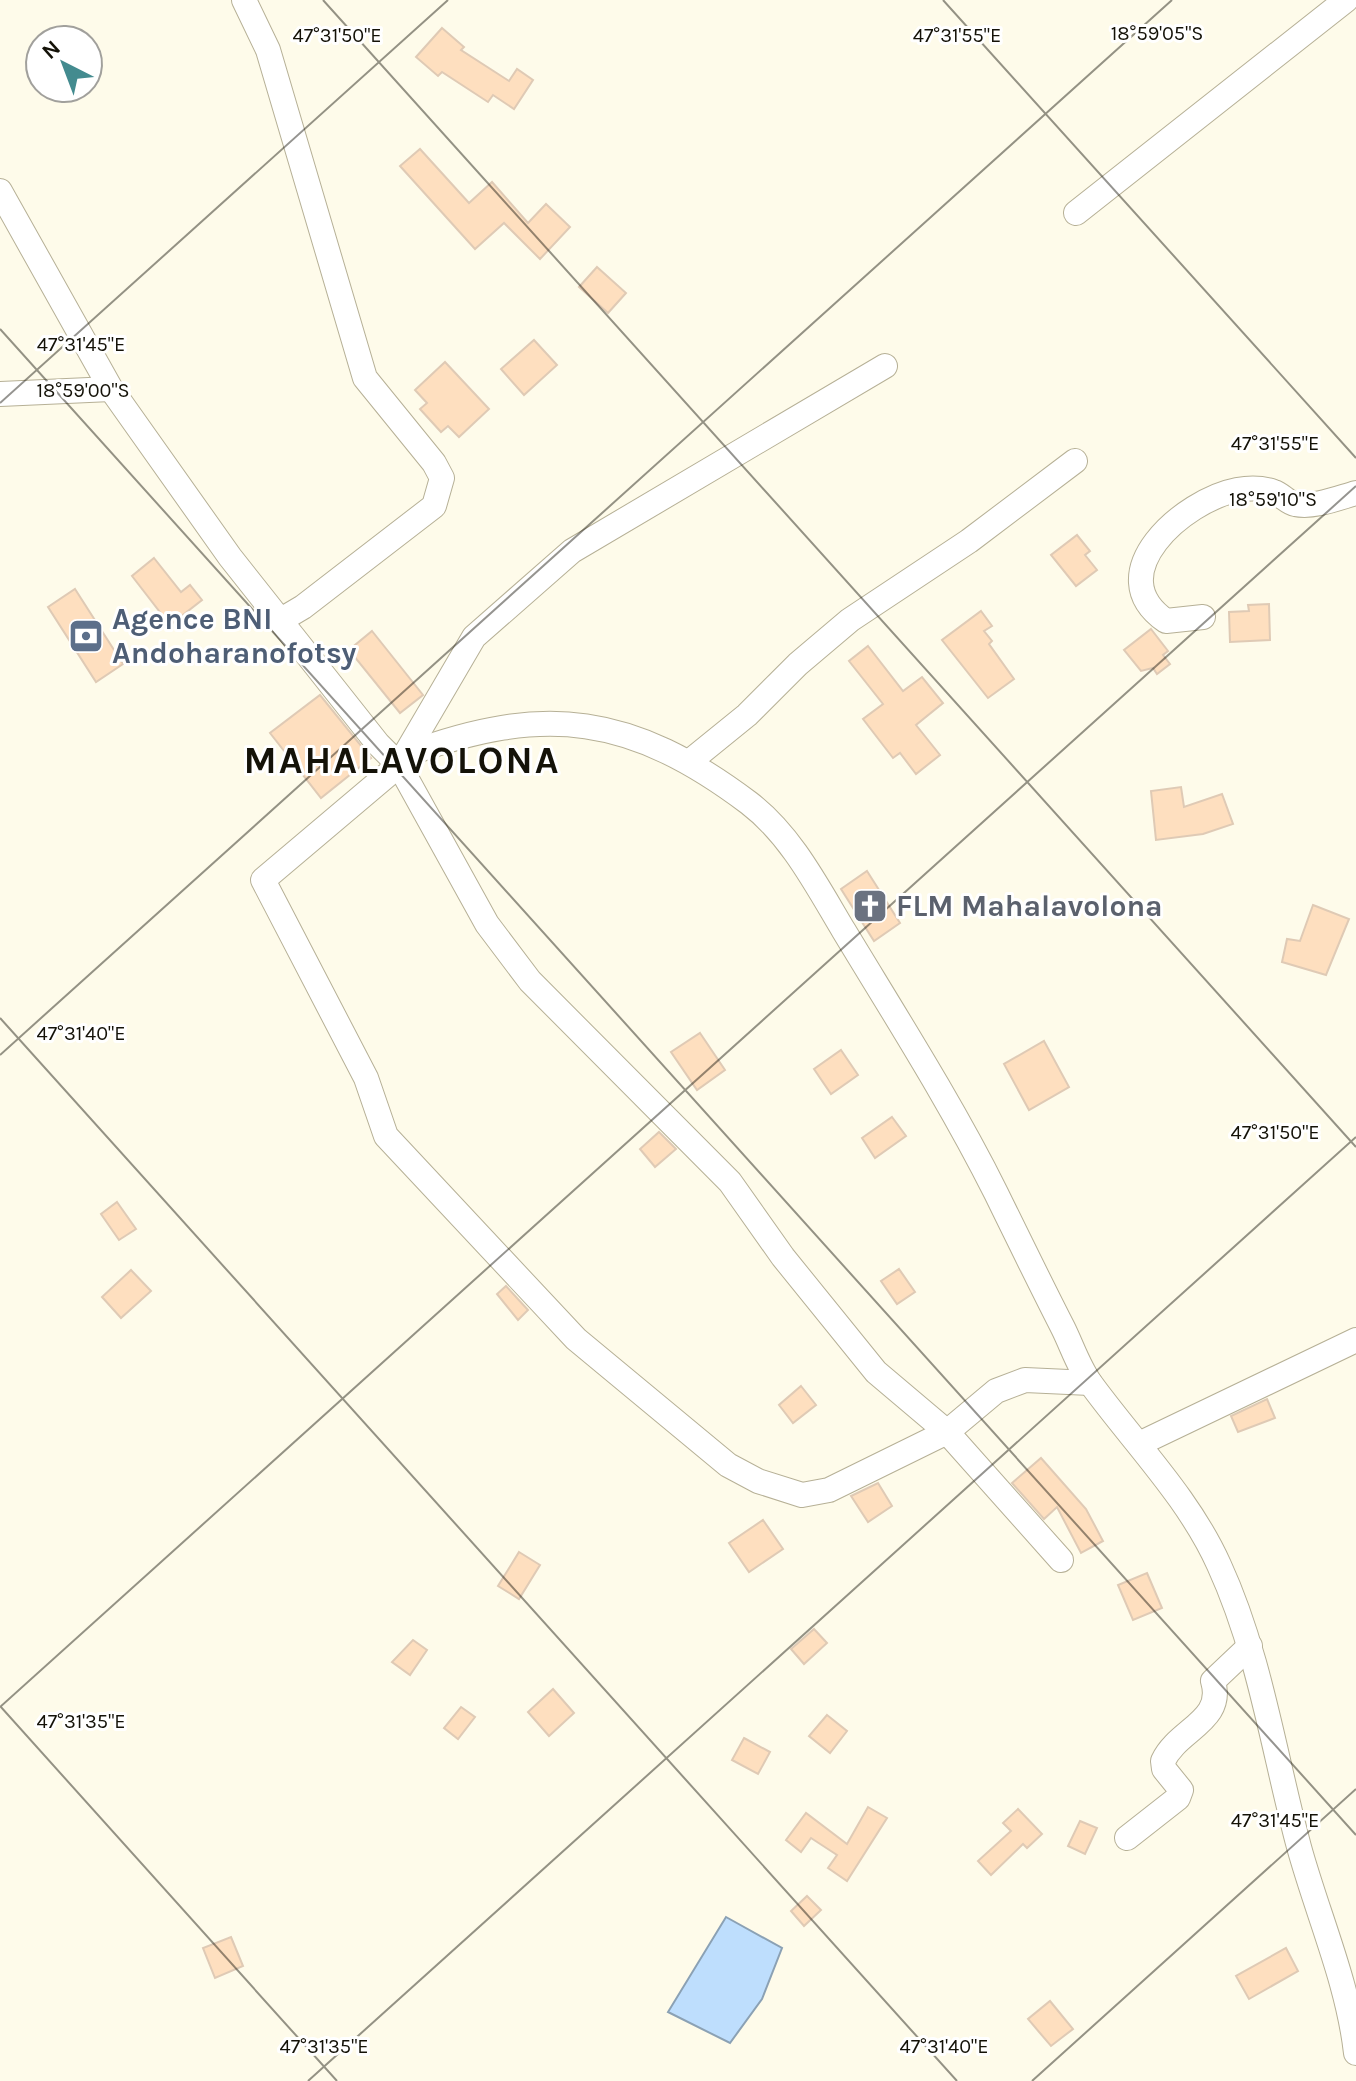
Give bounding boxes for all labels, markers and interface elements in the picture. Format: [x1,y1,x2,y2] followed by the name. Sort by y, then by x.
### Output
[1111,22,1203,45] text: 18°59'05"S
[24,24,104,104] north arrow
[293,24,382,47] text: 47°31'50"E
[913,24,1001,47] text: 47°31'55"E
[37,35,66,65] text: N
[37,333,125,356] text: 47°31'45"E
[36,379,130,402] text: 18°59'00"S
[1231,432,1319,455] text: 47°31'55"E
[1229,488,1317,511] text: 18°59'10"S
[112,601,356,671] place label: Agence BNI Andoharanofotsy
[67,617,105,655] bank icon: Agence BNI Andoharanofotsy
[244,738,560,783] district label: MAHALAVOLONA
[851,887,889,925] church icon: FLM Mahalavolona
[896,888,1163,924] place label: FLM Mahalavolona
[37,1022,125,1045] text: 47°31'40"E
[1231,1121,1320,1144] text: 47°31'50"E
[37,1710,125,1733] text: 47°31'35"E
[1231,1809,1319,1832] text: 47°31'45"E
[280,2035,368,2058] text: 47°31'35"E
[900,2035,988,2058] text: 47°31'40"E

